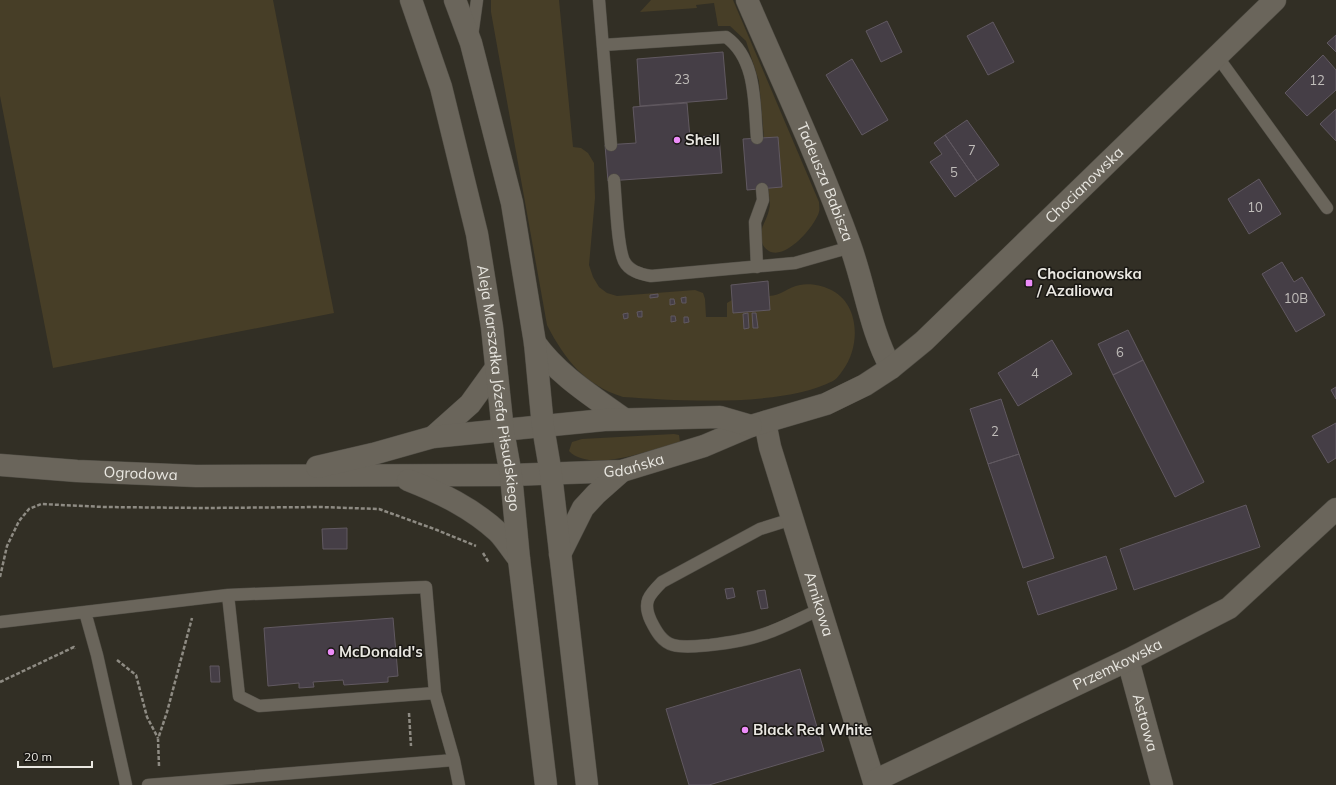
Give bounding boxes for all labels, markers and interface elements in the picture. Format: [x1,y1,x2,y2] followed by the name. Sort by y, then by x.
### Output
[674,71,690,87] house number: 23
[1309,72,1325,88] house number: 12
[793,119,858,244] street label: Tadeusza Babisza
[685,130,720,149] place label: Shell
[672,135,682,145] marker: Shell
[968,142,976,158] house number: 7
[1041,143,1127,227] street label: Chocianowska
[950,164,958,180] house number: 5
[1247,199,1263,215] house number: 10
[473,263,524,512] street label: Aleja Marszałka Józefa Piłsudskiego
[1036,264,1142,300] place label: Chocianowska / Azaliowa
[1024,278,1034,288] marker: Chocianowska / Azaliowa
[1284,290,1308,306] house number: 10B
[1116,344,1124,360] house number: 6
[1031,365,1039,381] house number: 4
[991,423,999,439] house number: 2
[603,449,666,481] street label: Gdańska
[103,462,178,484] street label: Ogrodowa
[800,569,838,639] street label: Arnikowa
[1070,634,1165,694] street label: Przemkowska
[339,642,423,661] place label: McDonald's
[326,647,336,657] marker: McDonald's
[1129,691,1162,754] street label: Astrowa
[753,720,872,739] place label: Black Red White
[740,725,750,735] marker: Black Red White
[18,743,92,769] scale bar
[24,749,52,764] text: 20 m

